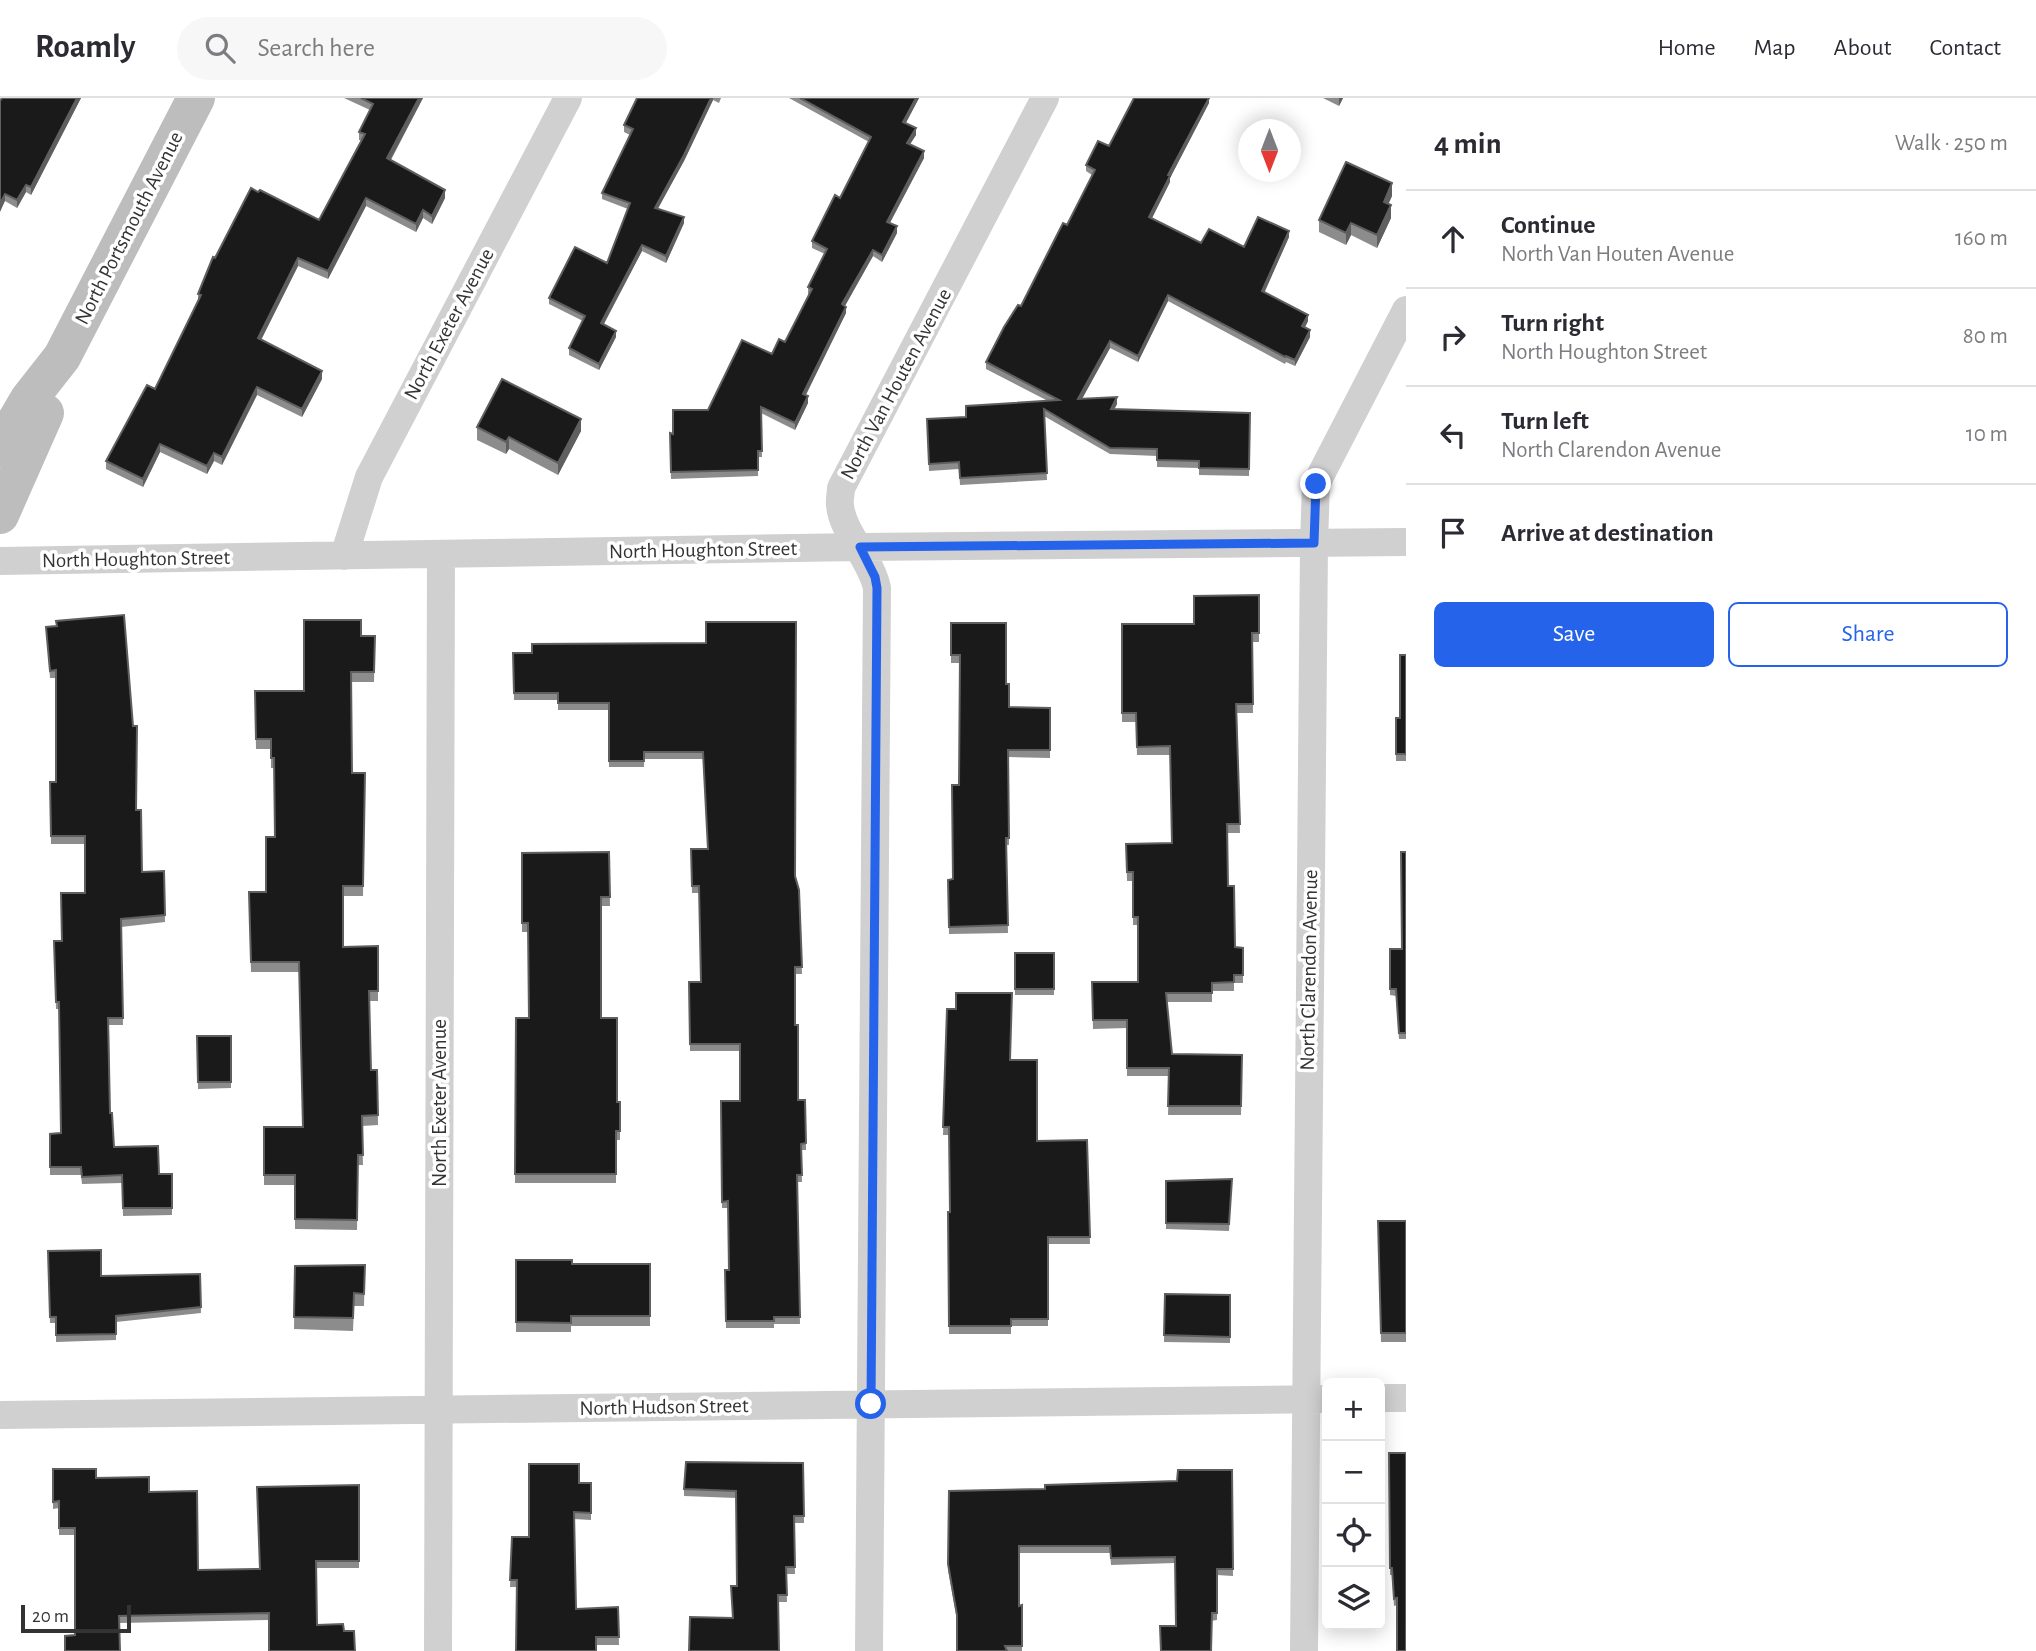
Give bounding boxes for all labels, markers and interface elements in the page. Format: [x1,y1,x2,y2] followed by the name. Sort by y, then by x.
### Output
[177,17,667,80] search box
[201,29,239,67] icon: search
[35,31,135,64] text: Roamly
[257,35,375,61] text: Search here
[1658,36,1716,60] text: Home
[1754,36,1796,60] text: Map
[1834,36,1891,60] text: About
[1929,36,2001,60] text: Contact
[1238,119,1301,182] north arrow
[71,128,187,328] street label: North Portsmouth Avenue
[1434,129,1502,159] text: 4 min
[1895,132,2008,155] text: Walk · 250 m
[1501,212,1596,238] text: Continue
[1434,220,1472,258] icon: ahead
[1955,227,2008,250] text: 160 m
[1501,243,1734,266] text: North Van Houten Avenue
[400,245,498,403] street label: North Exeter Avenue
[837,285,955,483] street label: North Van Houten Avenue
[1501,310,1604,336] text: Turn right
[1434,318,1472,356] icon: right
[1963,325,2008,348] text: 80 m
[1501,341,1707,364] text: North Houghton Street
[1501,408,1589,434] text: Turn left
[1434,416,1472,454] icon: left
[1966,423,2008,446] text: 10 m
[1501,439,1721,462] text: North Clarendon Avenue
[1300,468,1331,499] route end
[1434,514,1472,552] icon: arrive
[1501,520,1714,546] text: Arrive at destination
[609,538,798,562] street label: North Houghton Street
[42,547,231,571] street label: North Houghton Street
[1434,602,1714,667] button: Save
[1728,602,2008,667] button: Share
[1297,869,1321,1071] street label: North Clarendon Avenue
[429,1019,450,1187] street label: North Exeter Avenue
[1322,1378,1385,1630] map controls
[1322,1378,1385,1441] button: +
[855,1388,886,1419] route start
[579,1395,749,1419] street label: North Hudson Street
[1322,1441,1385,1504] button: −
[1322,1504,1385,1567] button: locate
[1322,1567,1385,1630] button: layers
[21,1602,131,1634] scale bar
[32,1607,69,1626] text: 20 m

